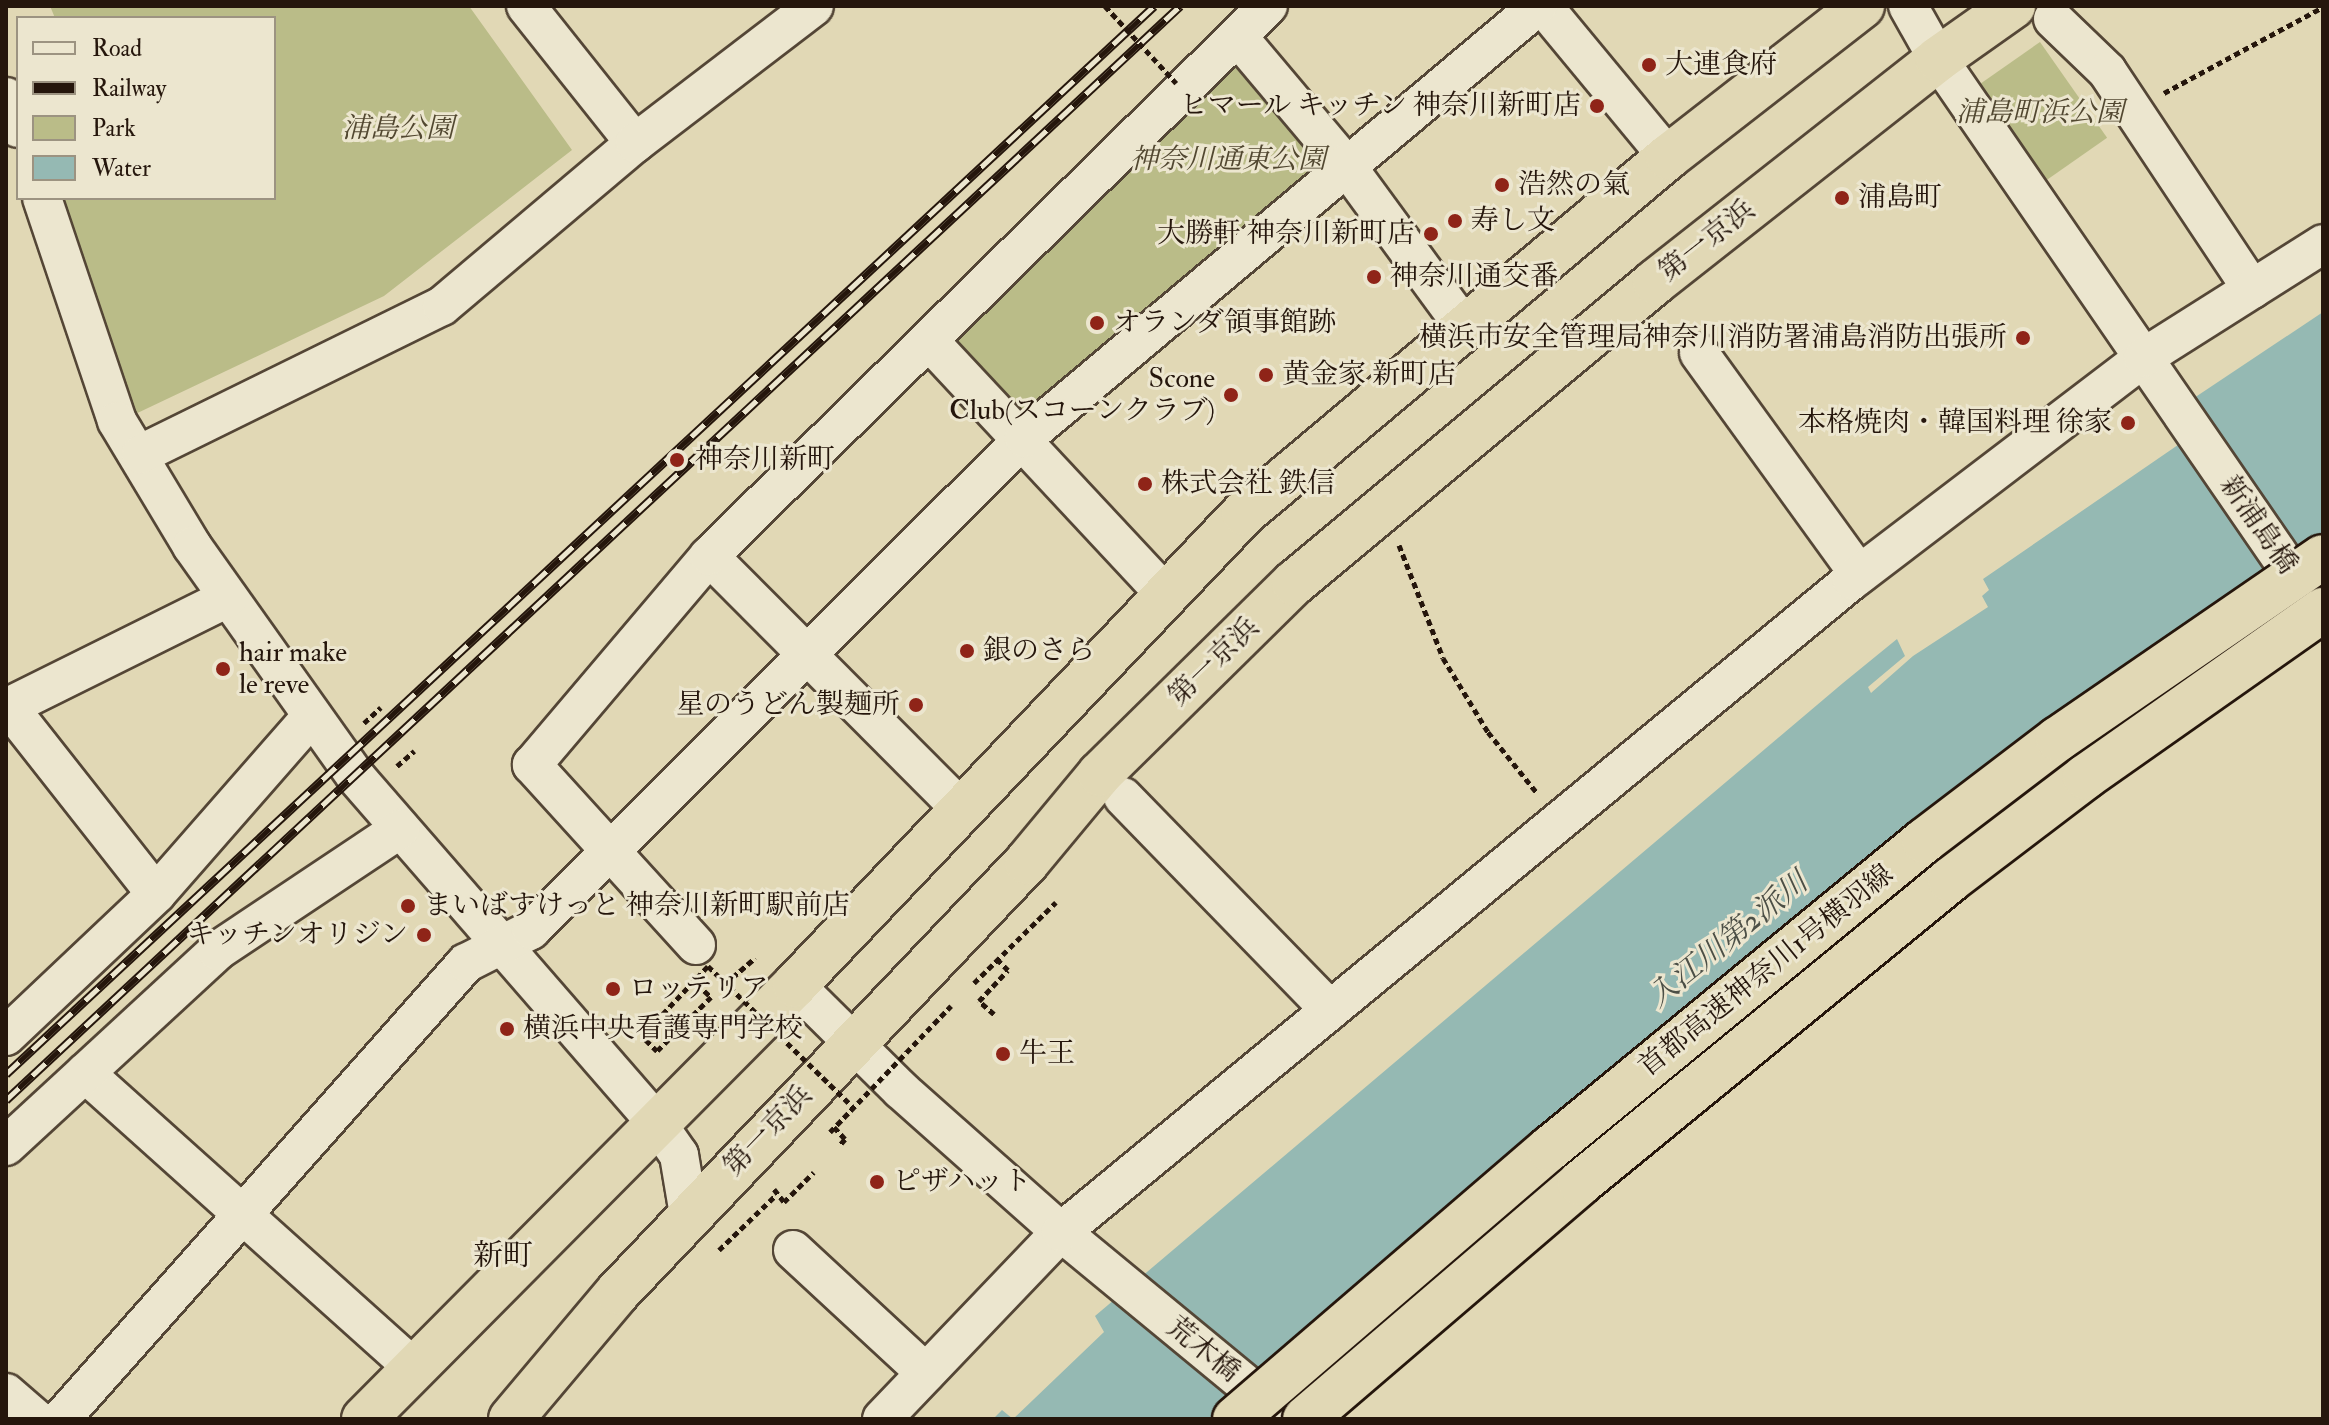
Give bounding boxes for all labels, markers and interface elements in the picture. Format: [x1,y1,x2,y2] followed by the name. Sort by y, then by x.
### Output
[16,16,276,200] legend
[92,33,142,64] text: Road
[1665,48,1777,82] place label: 大連食府
[1640,56,1658,74] marker: 大連食府
[92,73,166,104] text: Railway
[1177,89,1581,123] place label: ヒマール キッチン 神奈川新町店
[1956,96,2124,130] park label: 浦島町浜公園
[1588,97,1606,115] marker: ヒマール キッチン 神奈川新町店
[342,112,454,146] park label: 浦島公園
[92,113,136,144] text: Park
[1130,143,1326,177] park label: 神奈川通東公園
[92,153,151,184] text: Water
[1518,168,1630,202] place label: 浩然の氣
[1493,176,1511,194] marker: 浩然の氣
[1858,181,1942,215] place label: 浦島町
[1833,189,1851,207] marker: 浦島町
[1653,193,1761,289] street label: 第一京浜
[1471,204,1555,238] place label: 寿し文
[1446,212,1464,230] marker: 寿し文
[1157,217,1415,251] place label: 大勝軒 神奈川新町店
[1422,225,1440,243] marker: 大勝軒 神奈川新町店
[1390,260,1558,294] place label: 神奈川通交番
[1365,268,1383,286] marker: 神奈川通交番
[1113,306,1337,340] place label: オランダ領事館跡
[1088,314,1106,332] marker: オランダ領事館跡
[1419,321,2007,355] place label: 横浜市安全管理局神奈川消防署浦島消防出張所
[2014,329,2032,347] marker: 横浜市安全管理局神奈川消防署浦島消防出張所
[1282,358,1456,392] place label: 黄金家 新町店
[948,362,1215,428] place label: Scone Club(スコーンクラブ)
[1257,366,1275,384] marker: 黄金家 新町店
[1222,386,1240,404] marker: Scone Club(スコーンクラブ)
[1798,406,2112,440] place label: 本格焼肉・韓国料理 徐家
[2119,414,2137,432] marker: 本格焼肉・韓国料理 徐家
[695,443,835,477] place label: 神奈川新町
[666,449,688,471] marker: 神奈川新町
[1161,467,1335,501] place label: 株式会社 鉄信
[2212,469,2304,581] street label: 新浦島橋
[1136,475,1154,493] marker: 株式会社 鉄信
[1162,611,1266,713] street label: 第一京浜
[983,634,1095,668] place label: 銀のさら
[239,636,347,702] place label: hair make le reve
[958,642,976,660] marker: 銀のさら
[214,660,232,678] marker: hair make le reve
[676,688,900,722] place label: 星のうどん製麺所
[907,696,925,714] marker: 星のうどん製麺所
[1632,858,1900,1084] street label: 首都高速神奈川1号横羽線
[1641,865,1815,1015] water label: 入江川第2派川
[424,889,850,923] place label: まいばすけっと 神奈川新町駅前店
[399,897,417,915] marker: まいばすけっと 神奈川新町駅前店
[184,918,408,952] place label: キッチンオリジン
[415,926,433,944] marker: キッチンオリジン
[629,972,769,1006] place label: ロッテリア
[604,980,622,998] marker: ロッテリア
[523,1012,803,1046] place label: 横浜中央看護専門学校
[498,1020,516,1038] marker: 横浜中央看護専門学校
[1019,1037,1075,1071] place label: 牛王
[994,1045,1012,1063] marker: 牛王
[717,1079,819,1183] street label: 第一京浜
[893,1165,1033,1199] place label: ピザハット
[868,1173,886,1191] marker: ピザハット
[473,1238,533,1274] district label: 新町
[1160,1311,1246,1389] street label: 荒木橋

